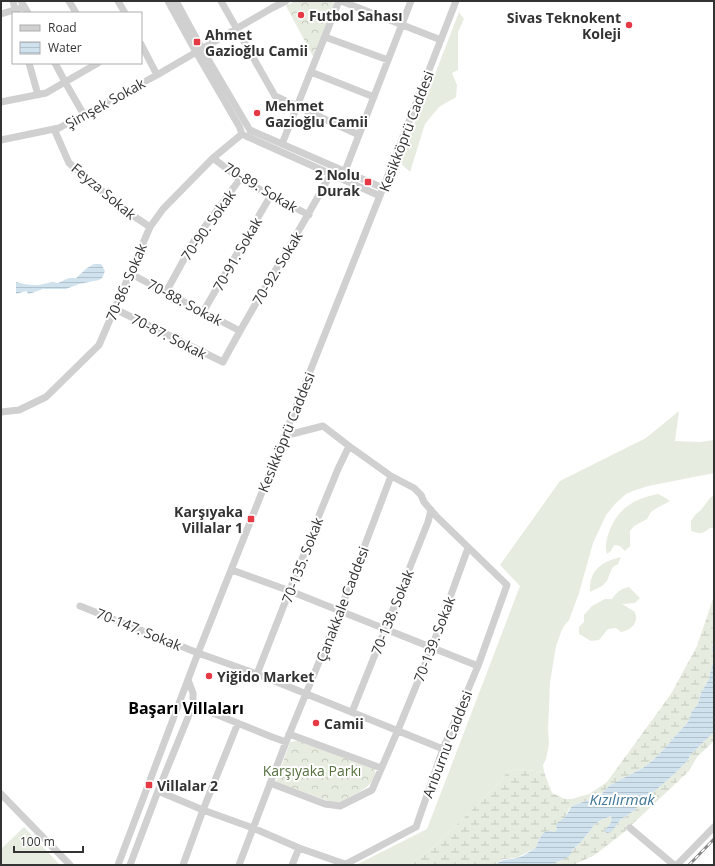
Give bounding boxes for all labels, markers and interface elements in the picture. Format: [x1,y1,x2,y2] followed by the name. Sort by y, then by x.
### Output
[309,6,402,25] place label: Futbol Sahası
[507,8,621,43] place label: Sivas Teknokent Koleji
[296,10,306,20] marker: Futbol Sahası
[12,12,142,64] legend
[48,19,77,36] text: Road
[624,20,634,30] marker: Sivas Teknokent Koleji
[205,25,308,60] place label: Ahmet Gazioğlu Camii
[192,37,202,47] marker: Ahmet Gazioğlu Camii
[48,39,82,56] text: Water
[374,68,438,194] street label: Kesikköprü Caddesi
[62,73,149,133] street label: Şimşek Sokak
[265,96,368,131] place label: Mehmet Gazioğlu Camii
[252,108,262,118] marker: Mehmet Gazioğlu Camii
[68,158,141,224] street label: Feyza Sokak
[221,158,302,217] street label: 70-89. Sokak
[315,165,360,200] place label: 2 Nolu Durak
[363,177,373,187] marker: 2 Nolu Durak
[177,185,240,264] street label: 70-90. Sokak
[208,213,266,294] street label: 70-91. Sokak
[248,227,307,308] street label: 70-92. Sokak
[101,240,151,324] street label: 70-86. Sokak
[144,274,226,330] street label: 70-88. Sokak
[128,309,211,363] street label: 70-87. Sokak
[253,369,319,495] street label: Kesikköprü Caddesi
[174,502,243,537] place label: Karşıyaka Villalar 1
[246,514,256,524] marker: Karşıyaka Villalar 1
[277,514,327,606] street label: 70-135. Sokak
[311,544,373,664] street label: Çanakkale Caddesi
[366,566,418,657] street label: 70-138. Sokak
[409,593,459,685] street label: 70-139. Sokak
[94,603,185,655] street label: 70-147. Sokak
[217,667,314,686] place label: Yiğido Market
[204,671,214,681] marker: Yiğido Market
[418,688,476,800] street label: Arıburnu Caddesi
[128,697,244,719] district label: Başarı Villaları
[324,714,364,733] place label: Camii
[311,718,321,728] marker: Camii
[263,761,361,780] park label: Karşıyaka Parkı
[157,776,218,795] place label: Villalar 2
[144,780,154,790] marker: Villalar 2
[589,789,655,809] water label: Kızılırmak
[14,828,83,854] scale bar
[20,833,55,850] text: 100 m

